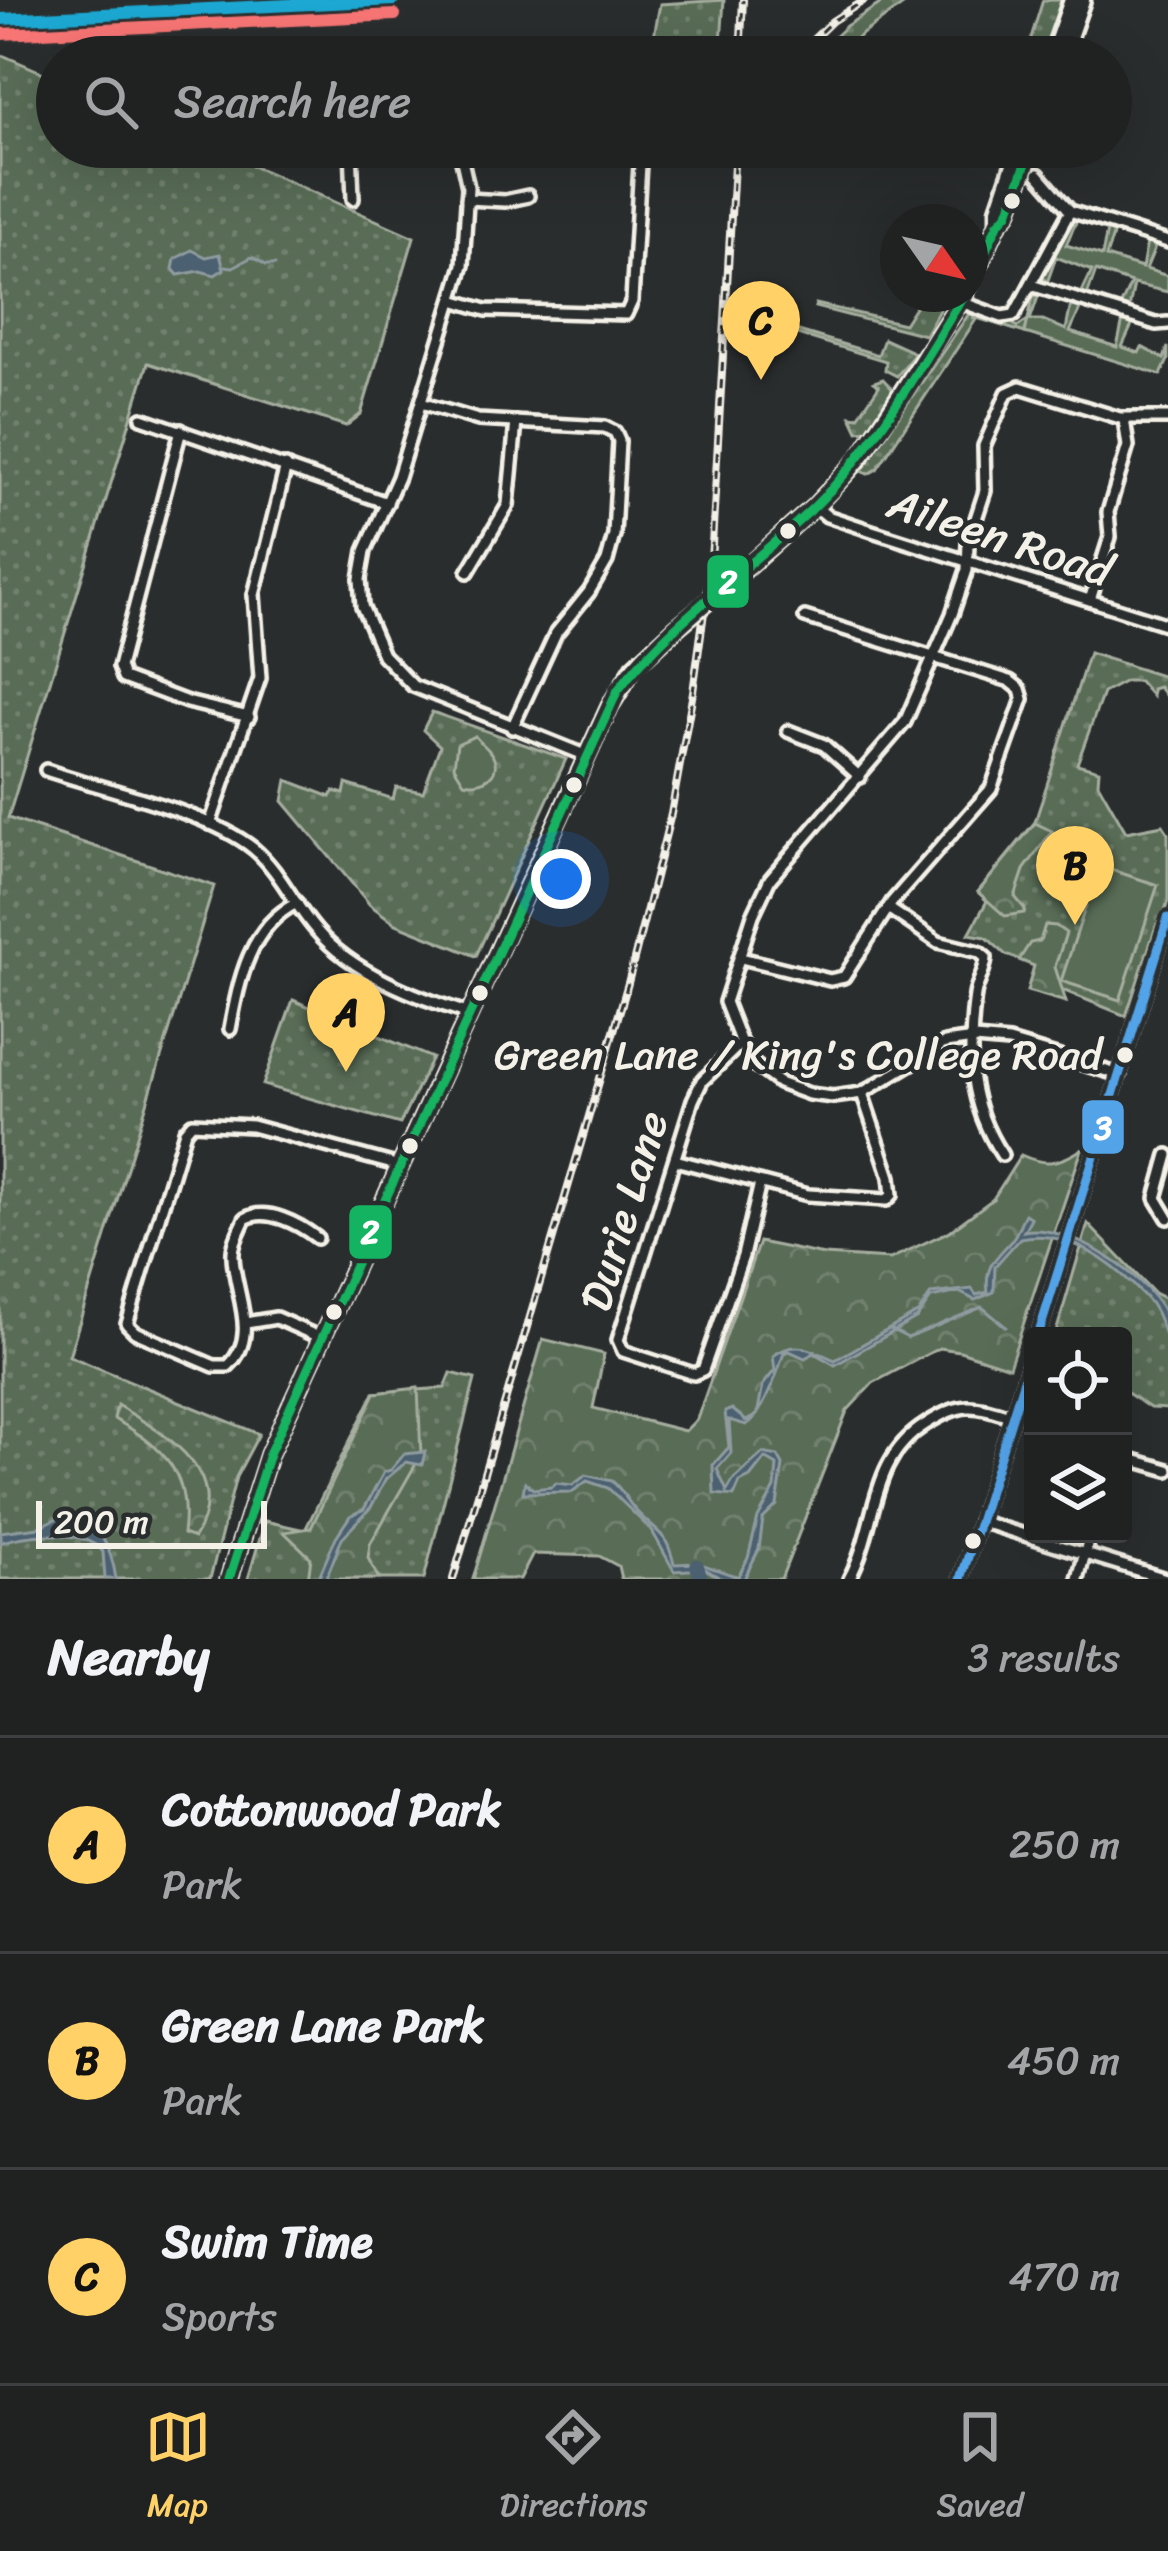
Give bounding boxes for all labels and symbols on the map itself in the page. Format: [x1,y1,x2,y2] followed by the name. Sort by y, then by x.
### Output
[1001,190,1023,212] unlabelled marker
[880,204,988,312] north arrow
[722,281,800,380] pin: C
[876,463,1126,612] street label: Aileen Road
[777,520,799,542] unlabelled marker
[705,553,751,610] line badge: 2
[718,553,738,611] text: 2
[563,774,585,796] unlabelled marker
[1036,826,1114,925] pin: B
[531,849,591,909] your location
[307,973,385,1072] pin: A
[469,982,491,1004] unlabelled marker
[494,1018,1105,1092] place label: Green Lane / King's College Road
[1114,1044,1136,1066] marker: Green Lane / King's College Road
[1080,1098,1126,1156] line badge: 3
[1093,1099,1112,1157] text: 3
[556,1101,692,1321] street label: Durie Lane
[399,1135,421,1157] unlabelled marker
[347,1203,394,1261] line badge: 2
[360,1203,380,1261] text: 2
[323,1301,345,1323] unlabelled marker
[36,1495,267,1548] scale bar
[962,1530,984,1552] unlabelled marker

